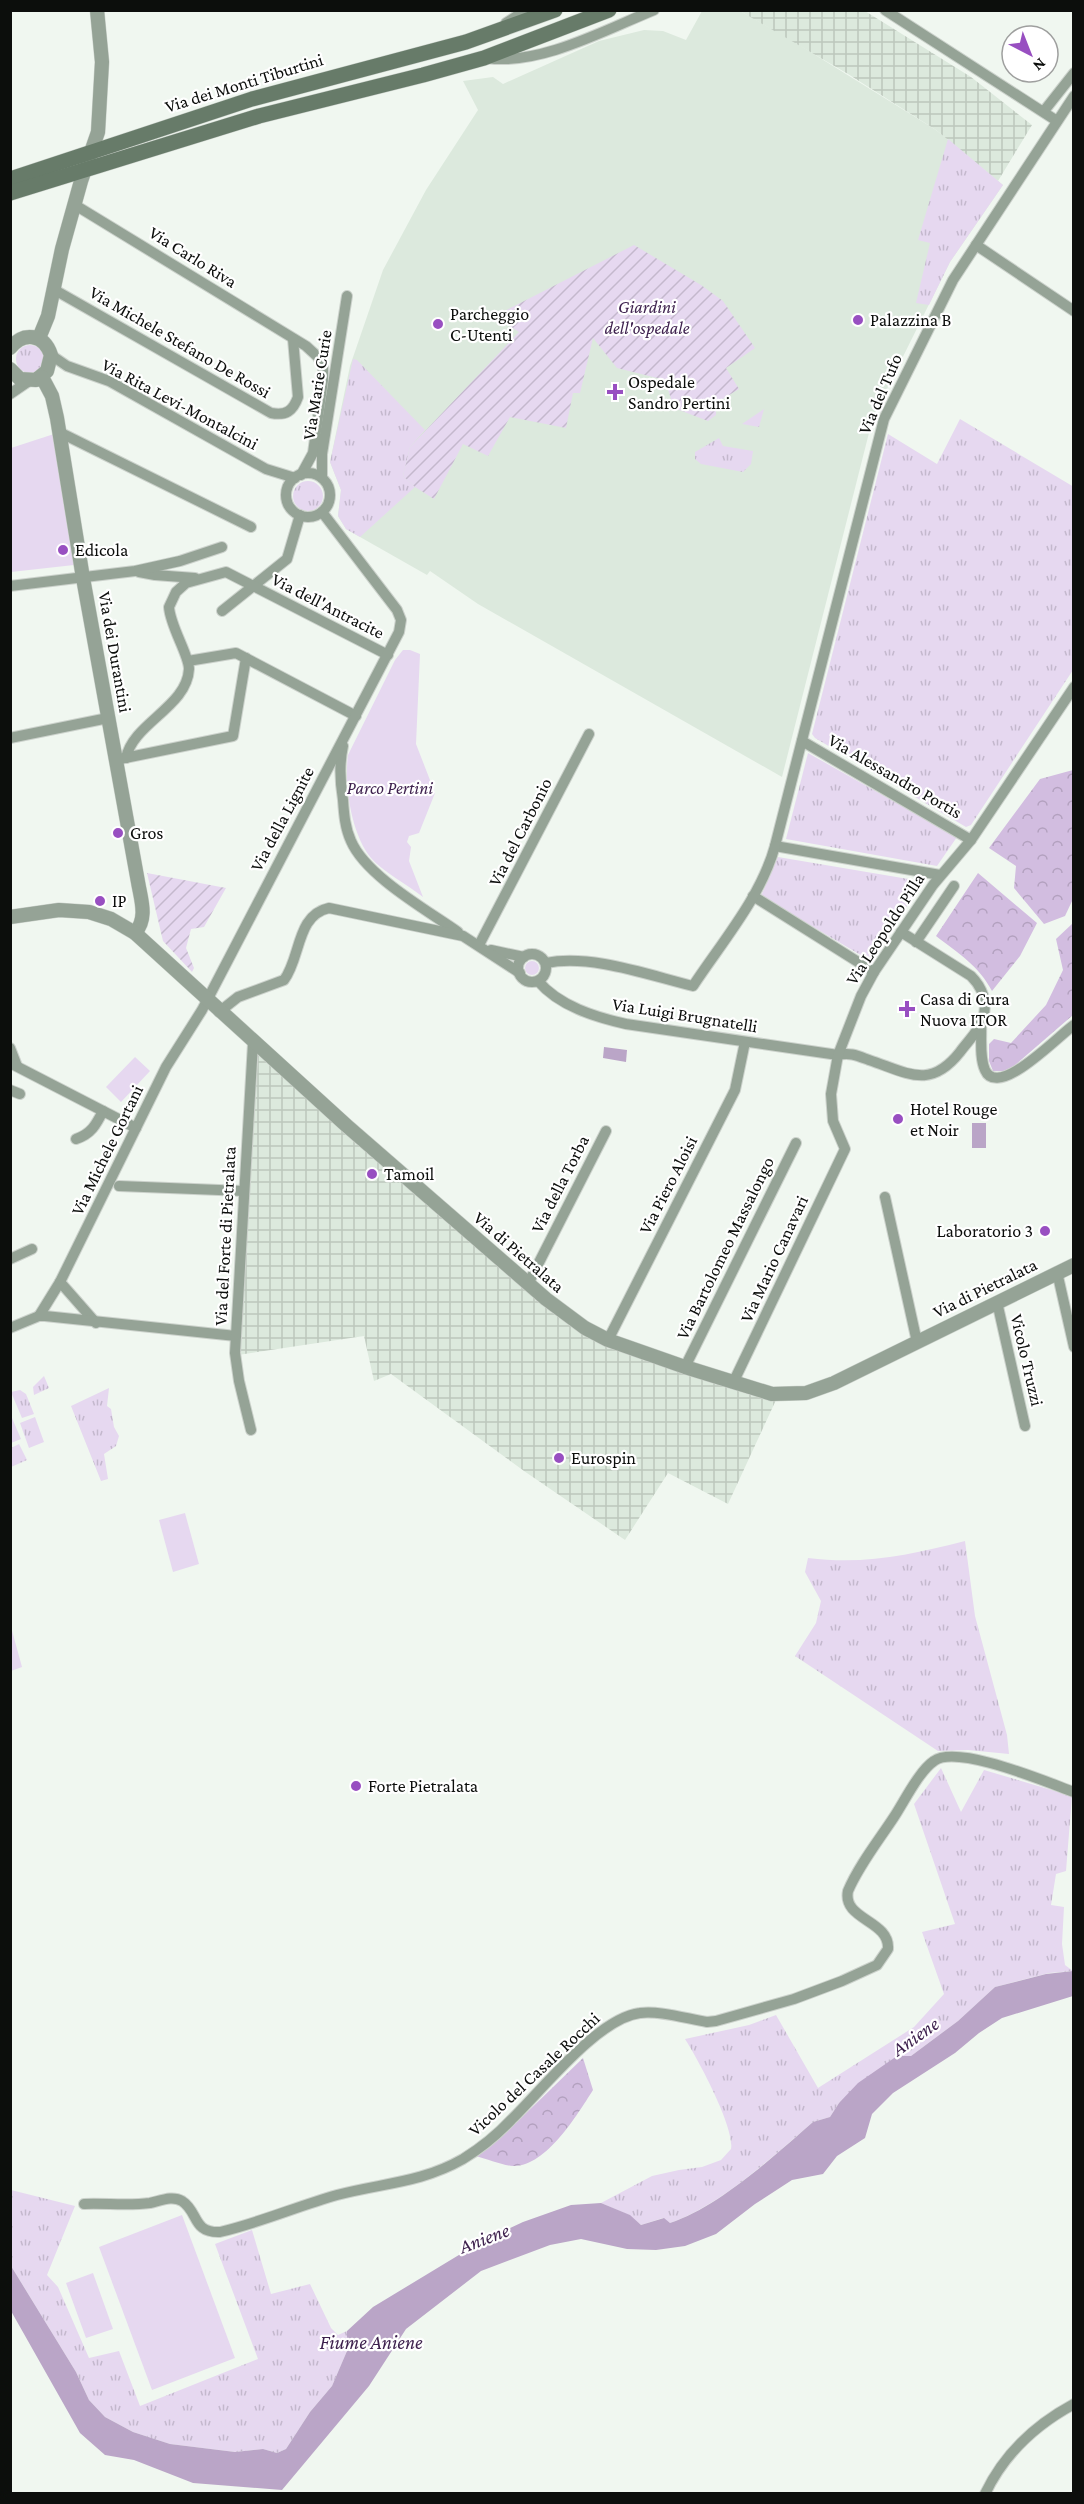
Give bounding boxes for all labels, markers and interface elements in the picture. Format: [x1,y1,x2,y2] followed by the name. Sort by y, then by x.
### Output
[1000,24,1060,84] north arrow
[163,49,326,117] street label: Via dei Monti Tiburtini
[1030,55,1049,75] text: N
[145,222,241,292] street label: Via Carlo Riva
[86,282,274,402] street label: Via Michele Stefano De Rossi
[605,297,690,338] park label: Giardini dell'ospedale
[450,304,529,345] place label: Parcheggio C-Utenti
[870,310,952,330] place label: Palazzina B
[851,313,865,327] marker: Palazzina B
[431,317,445,331] marker: Parcheggio C-Utenti
[298,328,336,441] street label: Via Marie Curie
[854,351,906,437] street label: Via del Tufo
[98,354,262,454] street label: Via Rita Levi-Montalcini
[628,372,731,413] place label: Ospedale Sandro Pertini
[606,383,624,401] marker: Ospedale Sandro Pertini
[75,540,128,560] place label: Edicola
[56,543,70,557] marker: Edicola
[268,569,388,643] street label: Via dell'Antracite
[95,590,136,714] street label: Via dei Durantini
[825,730,965,822] street label: Via Alessandro Portis
[246,763,318,875] street label: Via della Lignite
[484,775,556,889] street label: Via del Carbonio
[347,778,433,798] park label: Parco Pertini
[130,823,163,843] place label: Gros
[111,826,125,840] marker: Gros
[842,870,928,988] street label: Via Leopoldo Pilla
[112,891,126,911] place label: IP
[93,894,107,908] marker: IP
[920,989,1010,1030] place label: Casa di Cura Nuova ITOR
[611,994,759,1036] street label: Via Luigi Brugnatelli
[898,1000,916,1018] marker: Casa di Cura Nuova ITOR
[67,1081,147,1218] street label: Via Michele Gortani
[910,1099,997,1140] place label: Hotel Rouge et Noir
[891,1112,905,1126] marker: Hotel Rouge et Noir
[527,1132,593,1236] street label: Via della Torba
[635,1133,701,1237] street label: Via Piero Aloisi
[210,1146,240,1326] street label: Via del Forte di Pietralata
[672,1153,778,1343] street label: Via Bartolomeo Massalongo
[384,1164,435,1184] place label: Tamoil
[365,1167,379,1181] marker: Tamoil
[736,1192,812,1326] street label: Via Mario Canavari
[470,1207,568,1297] street label: Via di Pietralata
[936,1221,1033,1241] place label: Laboratorio 3
[1038,1224,1052,1238] marker: Laboratorio 3
[930,1254,1040,1322] street label: Via di Pietralata
[1007,1312,1047,1408] street label: Vicolo Truzzi
[571,1448,636,1468] place label: Eurospin
[552,1451,566,1465] marker: Eurospin
[368,1776,478,1796] place label: Forte Pietralata
[349,1779,363,1793] marker: Forte Pietralata
[464,2008,604,2140] street label: Vicolo del Casale Rocchi
[887,2012,943,2061] water label: Aniene
[455,2218,513,2258] water label: Aniene
[319,2331,423,2353] water label: Fiume Aniene

